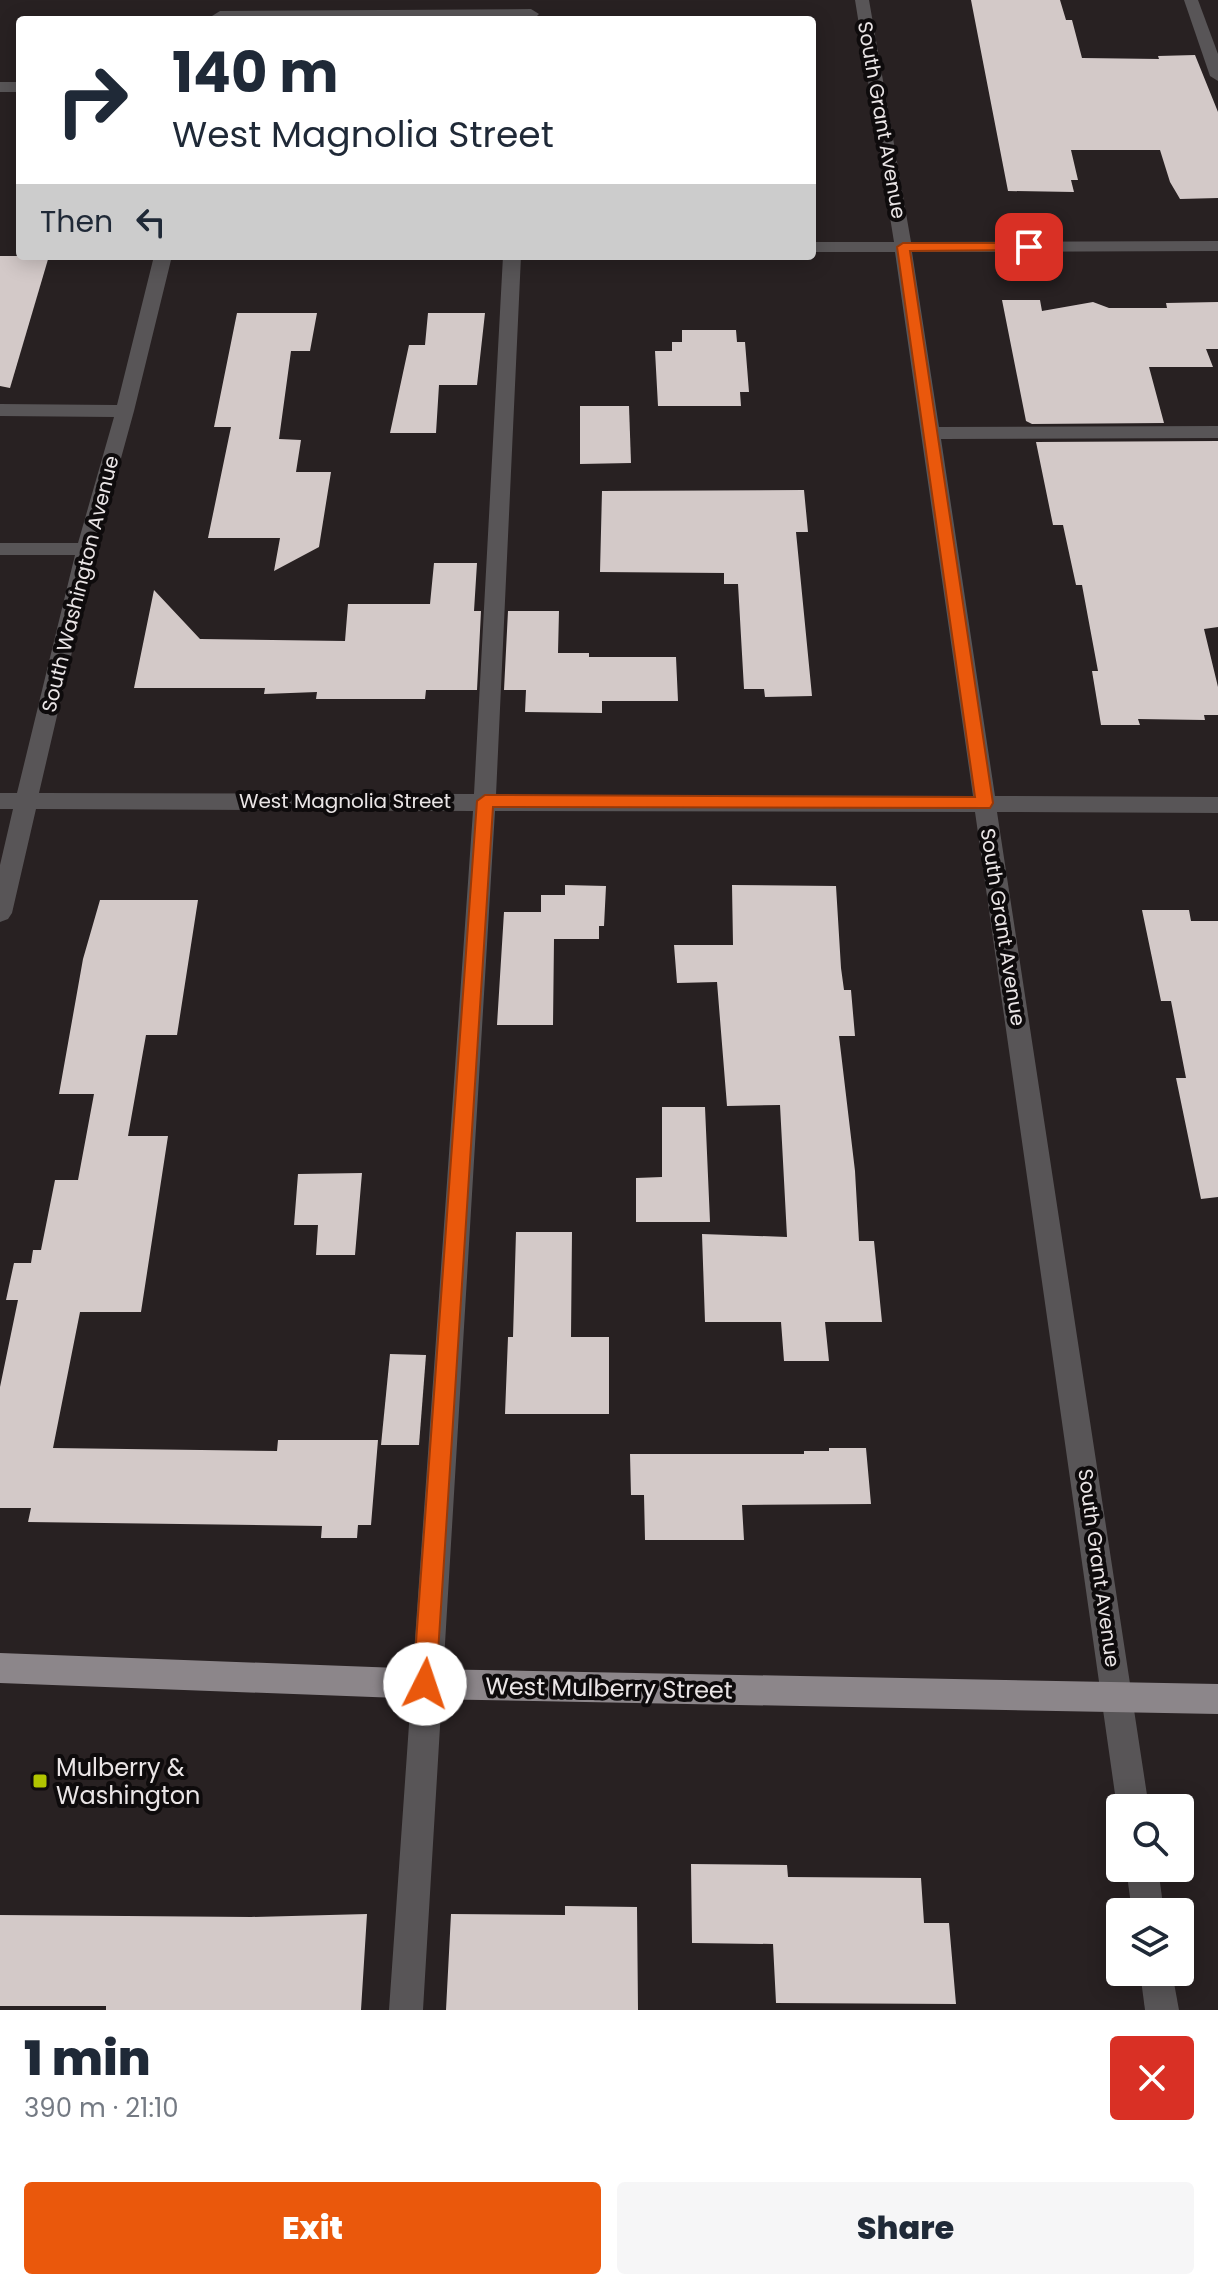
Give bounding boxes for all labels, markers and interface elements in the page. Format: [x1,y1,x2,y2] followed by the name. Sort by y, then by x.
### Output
[851,19,913,221] street label: South Grant Avenue
[172,33,339,112] text: 140 m
[40,48,144,152] icon: right
[172,109,554,160] text: West Magnolia Street
[40,200,113,243] text: Then
[129,200,173,244] icon: left
[995,213,1063,281] pin
[1007,225,1051,269] icon: arrive
[35,453,125,715] street label: South Washington Avenue
[239,787,451,815] street label: West Magnolia Street
[974,826,1032,1028] street label: South Grant Avenue
[1071,1467,1127,1669] street label: South Grant Avenue
[383,1642,467,1726] position arrow
[485,1669,733,1707] street label: West Mulberry Street
[56,1751,200,1812] place label: Mulberry & Washington
[31,1772,49,1790] marker: Mulberry & Washington
[1106,1794,1194,1986] map controls
[1106,1794,1194,1882] button: search
[1106,1898,1194,1986] button: layers
[24,2025,151,2092] text: 1 min
[1110,2036,1194,2120] button: close
[24,2090,179,2126] text: 390 m · 21:10
[24,2182,601,2274] button: Exit
[617,2182,1194,2274] button: Share

